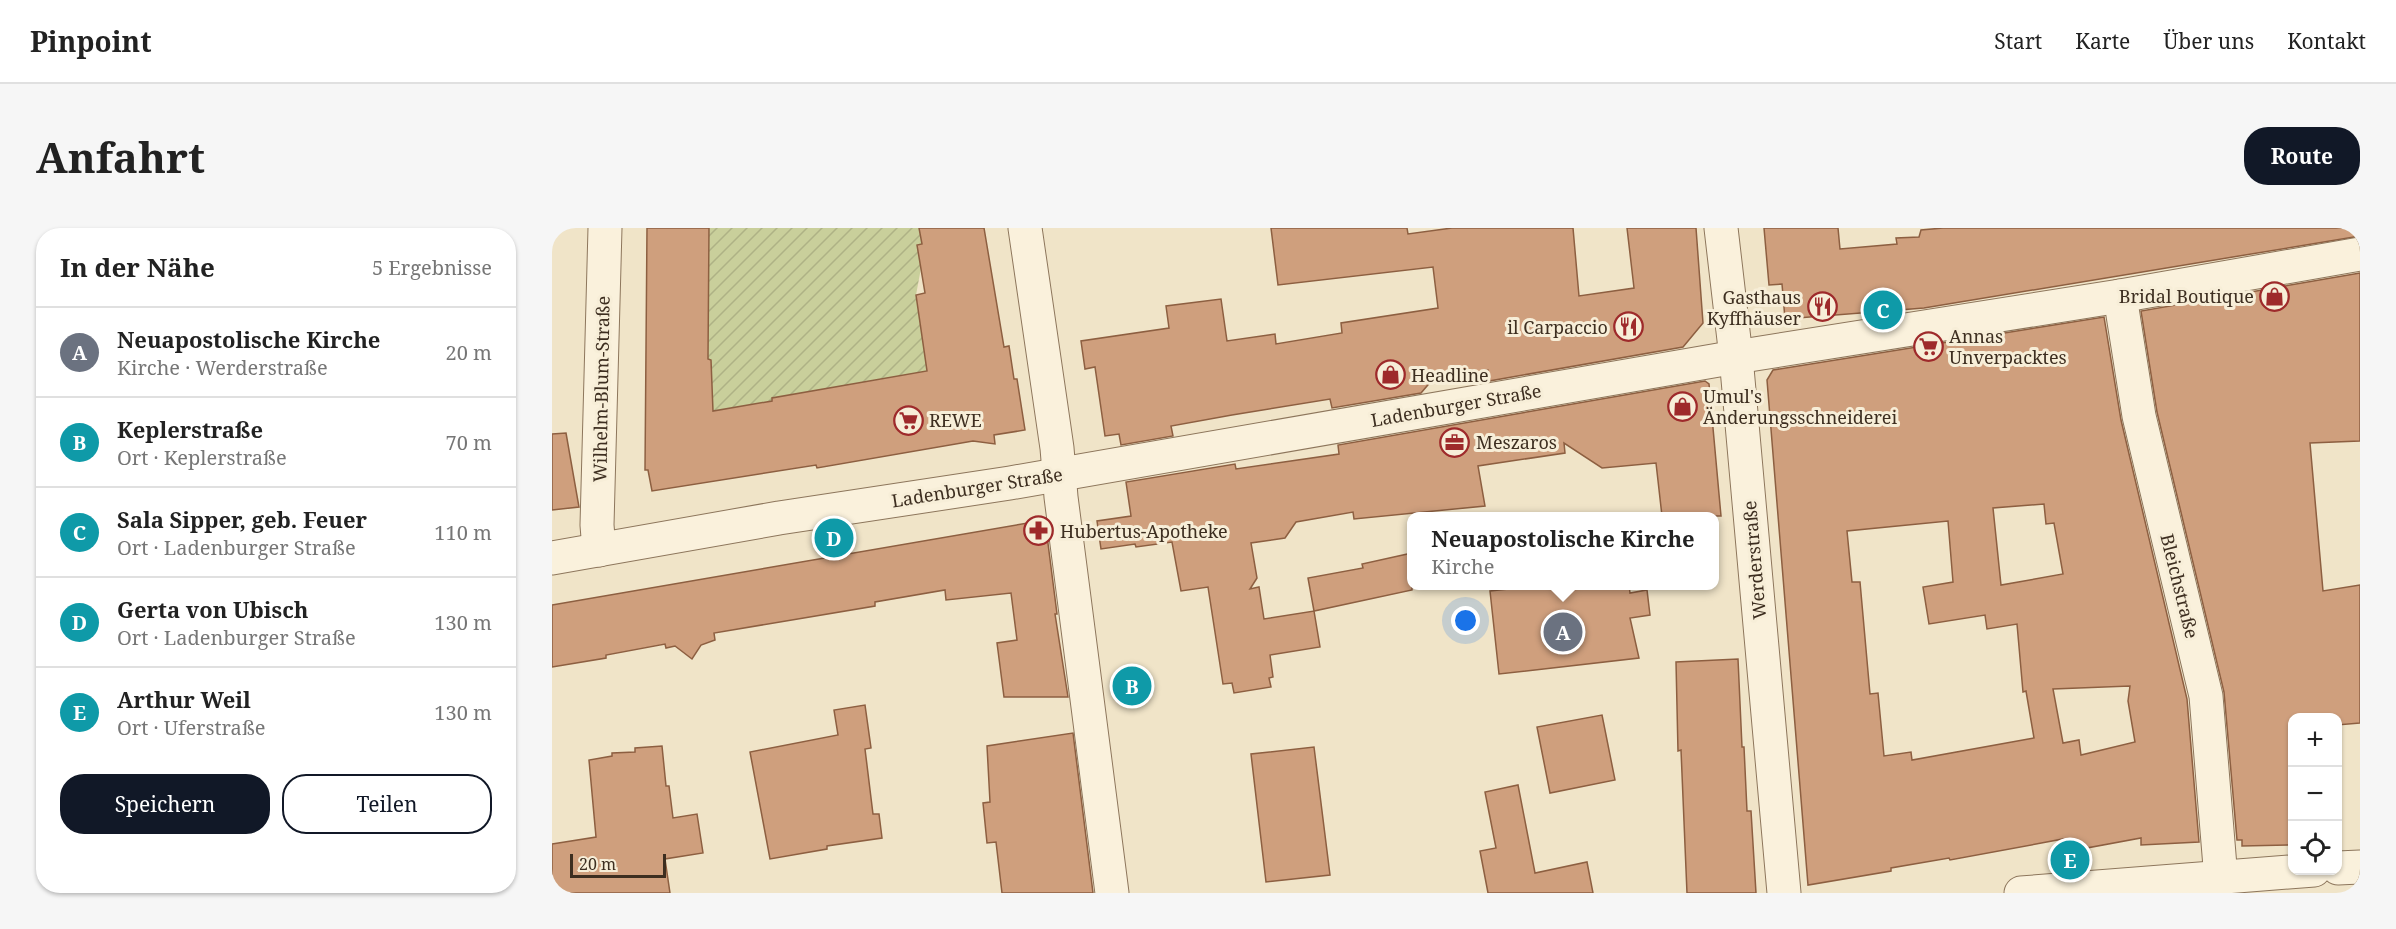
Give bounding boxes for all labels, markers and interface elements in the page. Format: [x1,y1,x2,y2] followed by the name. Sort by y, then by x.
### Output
[30,22,152,60] text: Pinpoint
[1994,27,2042,55] text: Start
[2075,27,2130,55] text: Karte
[2163,27,2254,55] text: Über uns
[2287,27,2366,55] text: Kontakt
[2244,127,2360,185] button: Route
[36,128,205,185] text: Anfahrt
[60,249,215,285] text: In der Nähe
[372,254,492,281] text: 5 Ergebnisse
[2259,280,2291,312] shop icon: Bridal Boutique
[2119,284,2254,308] place label: Bridal Boutique
[1707,285,1802,330] place label: Gasthaus Kyffhäuser
[1864,288,1902,332] pin: C
[1806,291,1838,323] restaurant icon: Gasthaus Kyffhäuser
[587,296,615,482] street label: Wilhelm-Blum-Straße
[1613,311,1645,343] restaurant icon: il Carpaccio
[1507,315,1608,339] place label: il Carpaccio
[117,324,380,354] text: Neuapostolische Kirche
[1949,324,2067,369] place label: Annas Unverpacktes
[1912,330,1944,362] supermarket icon: Annas Unverpacktes
[72,339,87,366] text: A
[446,339,492,366] text: 20 m
[117,354,328,381] text: Kirche · Werderstraße
[1374,359,1406,391] shop icon: Headline
[1411,363,1489,387] place label: Headline
[1369,378,1543,432] street label: Ladenburger Straße
[1703,384,1897,429] place label: Umul's Änderungsschneiderei
[1666,390,1698,422] shop icon: Umul's Änderungsschneiderei
[892,404,924,436] supermarket icon: REWE
[929,408,982,432] place label: REWE
[117,414,263,444] text: Keplerstraße
[1439,426,1471,458] office icon: Meszaros
[73,429,86,456] text: B
[446,429,492,456] text: 70 m
[1476,430,1557,454] place label: Meszaros
[117,444,287,471] text: Ort · Keplerstraße
[890,462,1064,512] street label: Ladenburger Straße
[1737,500,1771,620] street label: Werderstraße
[117,504,367,534] text: Sala Sipper, geb. Feuer
[1407,512,1719,590] popup
[1023,515,1055,547] pharmacy icon: Hubertus-Apotheke
[814,516,854,560] pin: D
[73,519,86,546] text: C
[434,519,492,546] text: 110 m
[1060,519,1228,543] place label: Hubertus-Apotheke
[1431,523,1695,553] text: Neuapostolische Kirche
[2155,531,2205,641] street label: Bleichstraße
[117,534,356,561] text: Ort · Ladenburger Straße
[1431,553,1494,580] text: Kirche
[117,594,308,624] text: Gerta von Ubisch
[1451,606,1480,635] your location
[72,609,87,636] text: D
[434,609,492,636] text: 130 m
[1544,610,1582,654] pin: A
[117,624,356,651] text: Ort · Ladenburger Straße
[1112,664,1152,708] pin: B
[117,684,251,714] text: Arthur Weil
[73,699,86,726] text: E
[434,699,492,726] text: 130 m
[2288,713,2342,875] map controls
[2288,713,2342,767] button: +
[117,714,266,741] text: Ort · Uferstraße
[2288,767,2342,821] button: −
[60,774,270,834] button: Speichern
[282,774,492,834] button: Teilen
[2288,821,2342,875] button: locate
[2050,838,2090,882] pin: E
[570,851,666,878] scale bar
[579,853,616,875] text: 20 m

